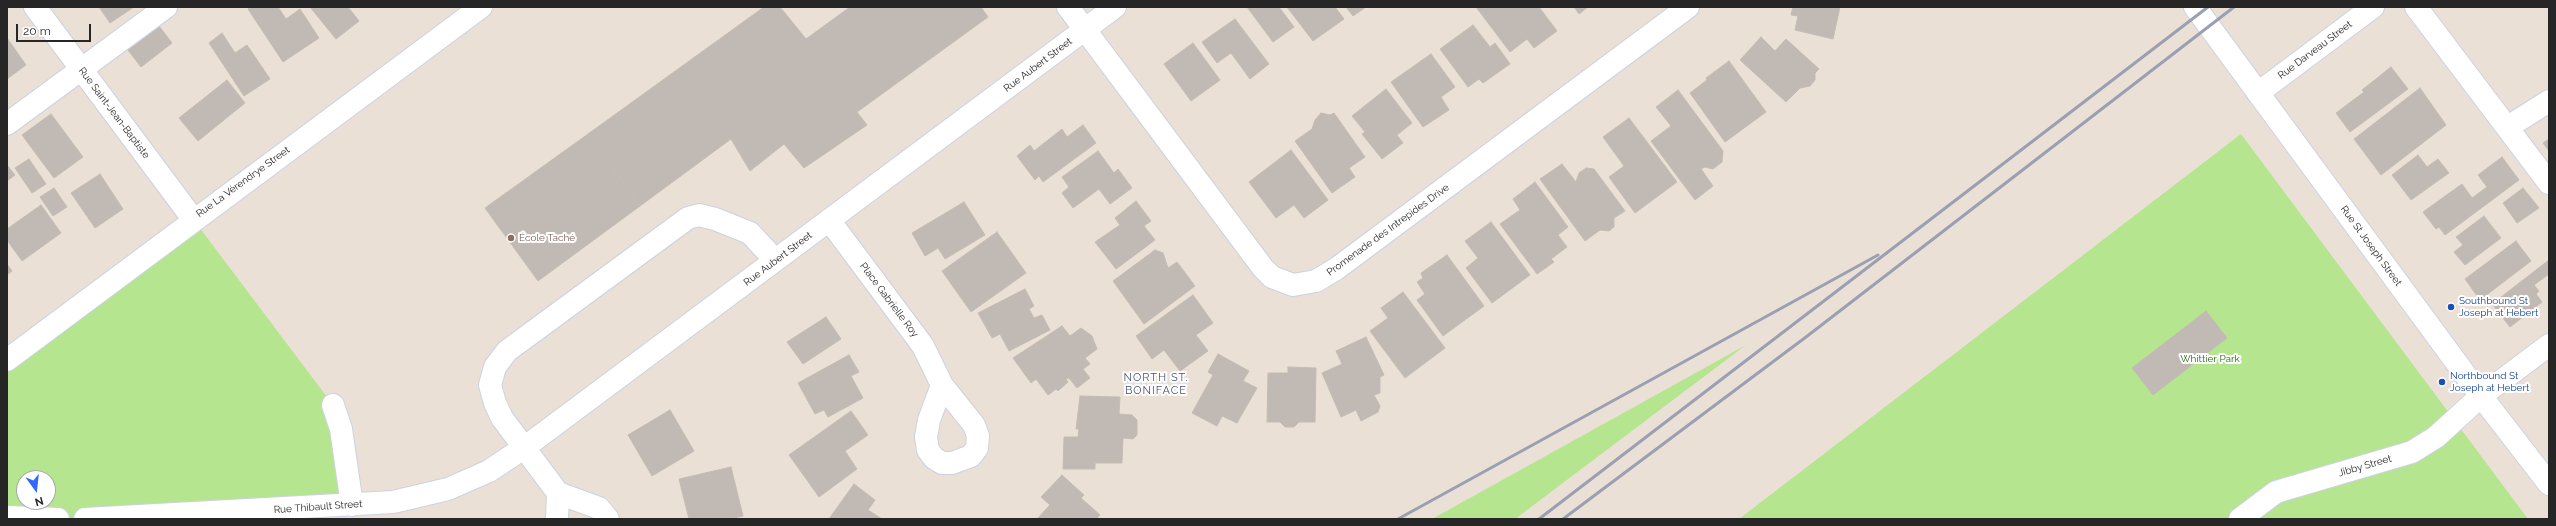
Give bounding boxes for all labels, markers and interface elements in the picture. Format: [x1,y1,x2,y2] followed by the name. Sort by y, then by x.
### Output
[18,16,93,42] scale bar
[2276,18,2354,82] street label: Rue Darveau Street
[23,24,51,38] text: 20 m
[1001,35,1075,95] street label: Rue Aubert Street
[76,65,152,161] street label: Rue Saint-Jean-Baptiste
[194,144,292,220] street label: Rue La Vérendrye Street
[1324,182,1452,278] street label: Promenade des Intrepides Drive
[2338,204,2404,288] street label: Rue St Joseph Street
[741,229,815,289] street label: Rue Aubert Street
[519,232,575,244] place label: École Taché
[506,233,516,243] marker: École Taché
[857,260,921,340] street label: Place Gabrielle Roy
[2459,295,2538,318] place label: Southbound St Joseph at Hebert
[2446,302,2456,312] marker: Southbound St Joseph at Hebert
[2180,353,2240,365] park label: Whittier Park
[2450,370,2529,394] place label: Northbound St Joseph at Hebert
[1123,371,1189,397] district label: NORTH ST. BONIFACE
[2437,377,2447,387] marker: Northbound St Joseph at Hebert
[2337,453,2393,479] street label: Jibby Street
[16,470,56,510] north arrow
[33,494,45,508] text: N
[273,498,363,516] street label: Rue Thibault Street

